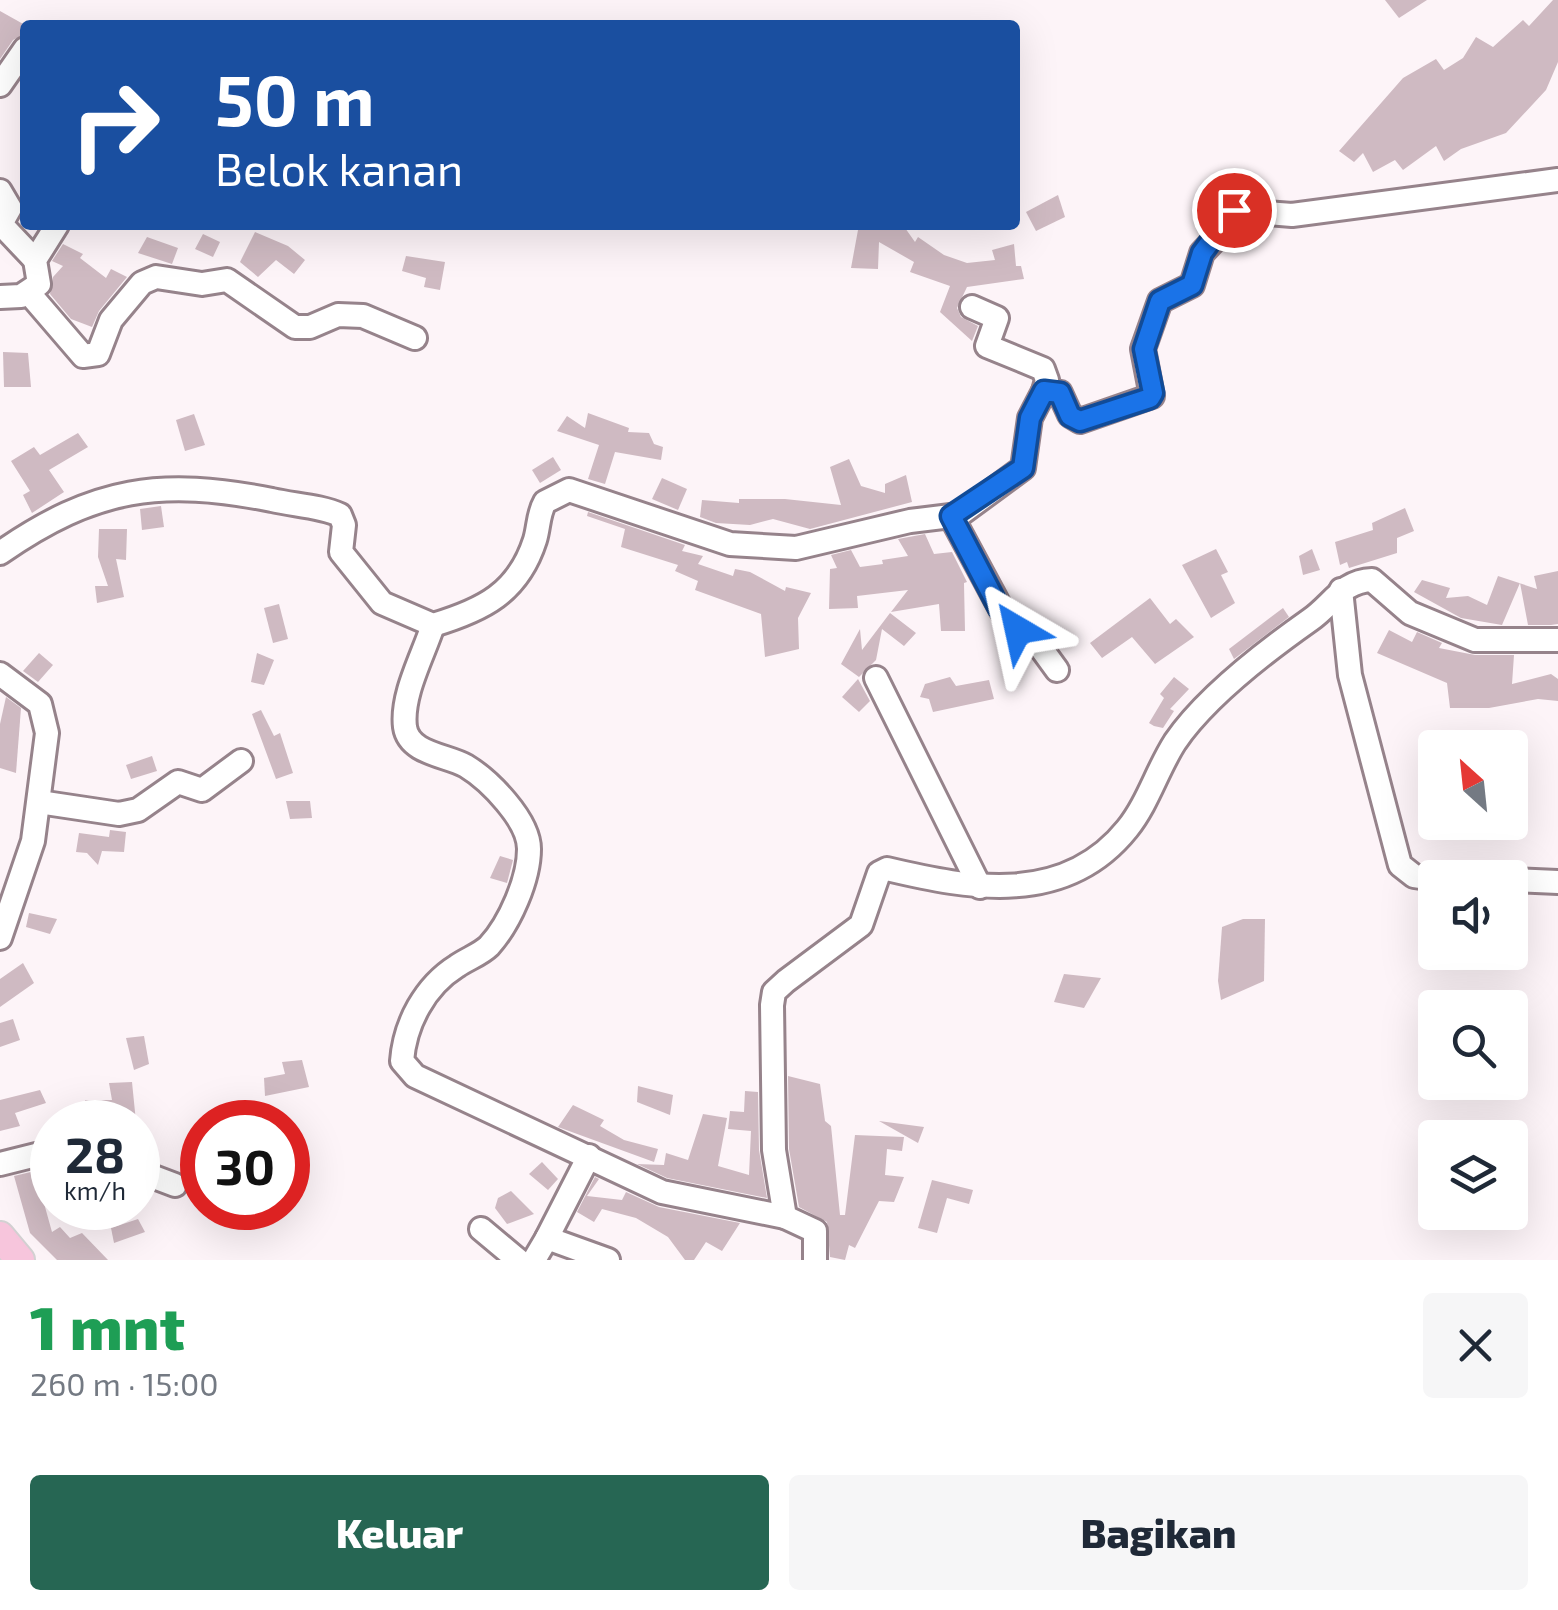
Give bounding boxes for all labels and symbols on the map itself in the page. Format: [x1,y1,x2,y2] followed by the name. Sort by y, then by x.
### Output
[1192,168,1277,253] pin
[966,578,1070,682] position arrow
[1418,730,1528,840] north arrow
[180,1100,310,1230] speed limit sign: 30

